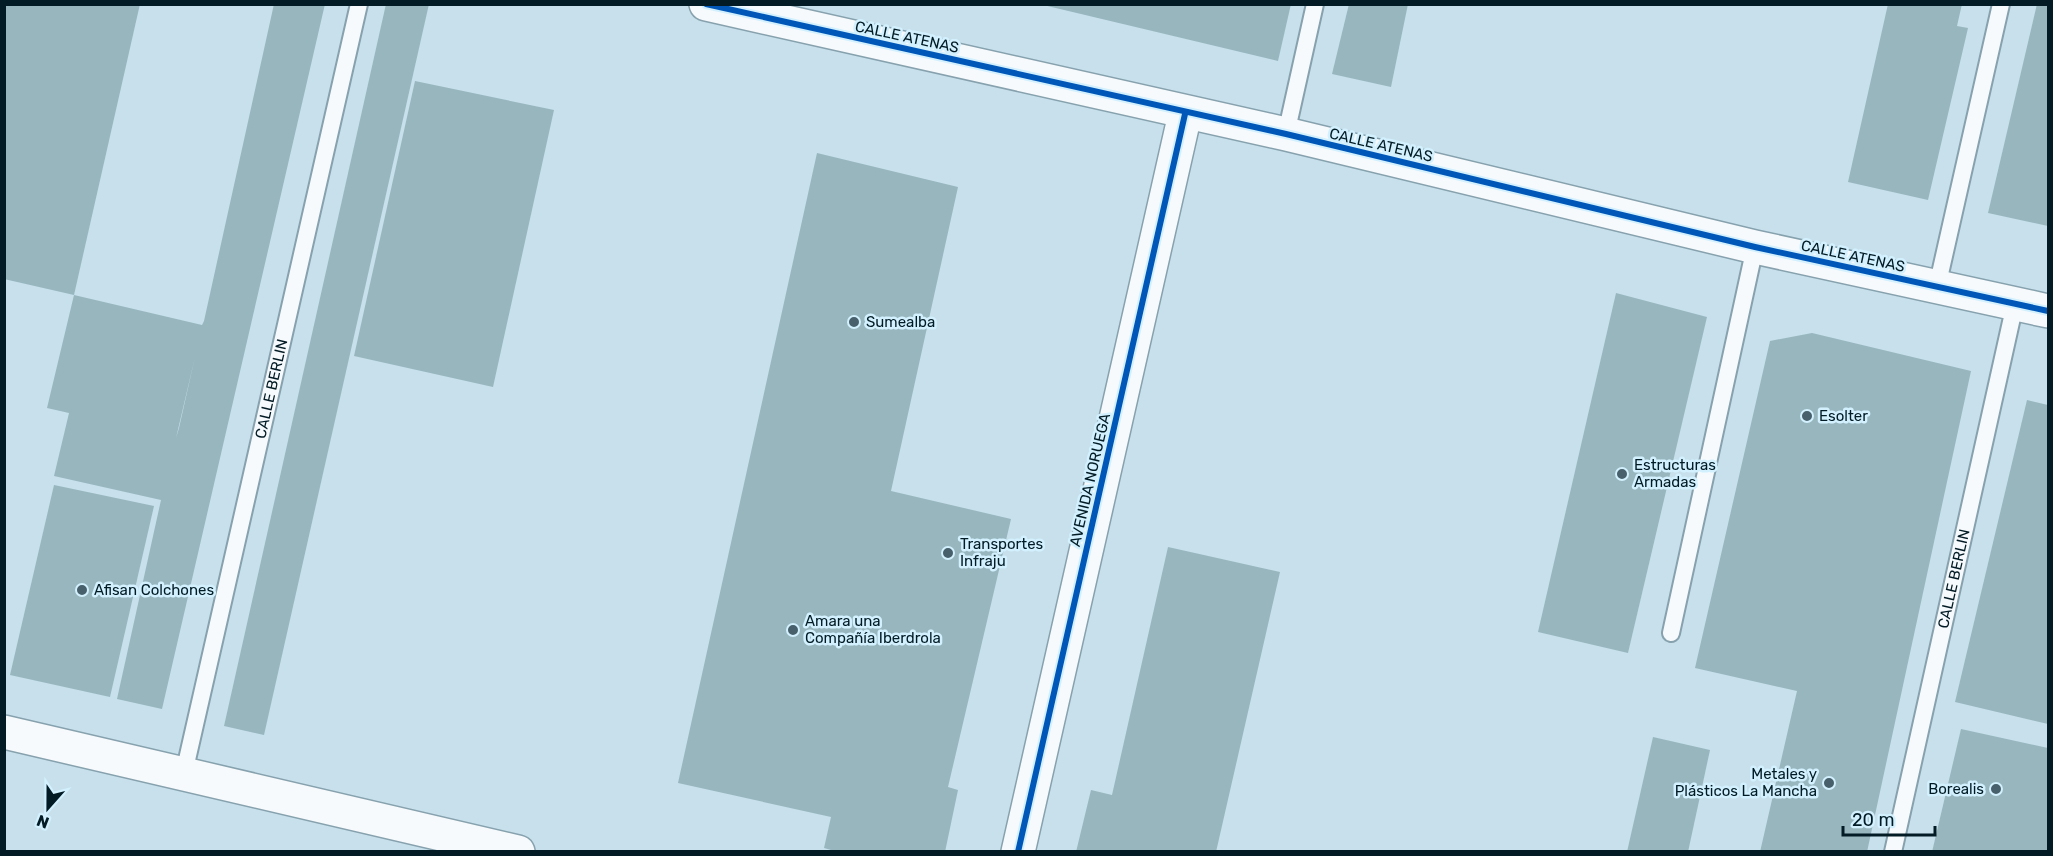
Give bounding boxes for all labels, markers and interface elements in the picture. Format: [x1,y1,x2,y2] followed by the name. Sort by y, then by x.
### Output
[853,17,961,57] street label: CALLE ATENAS
[1328,124,1434,166] street label: CALLE ATENAS
[1799,236,1907,276] street label: CALLE ATENAS
[866,313,935,331] place label: Sumealba
[847,315,861,329] marker: Sumealba
[251,337,291,440] street label: CALLE BERLIN
[1819,407,1868,425] place label: Esolter
[1800,409,1814,423] marker: Esolter
[1066,412,1114,548] street label: AVENIDA NORUEGA
[1634,456,1716,491] place label: Estructuras Armadas
[1615,467,1629,481] marker: Estructuras Armadas
[1934,527,1974,630] street label: CALLE BERLIN
[960,535,1044,570] place label: Transportes Infraju
[941,546,955,560] marker: Transportes Infraju
[94,581,214,599] place label: Afisan Colchones
[75,583,89,597] marker: Afisan Colchones
[805,612,941,647] place label: Amara una Compañía Iberdrola
[786,623,800,637] marker: Amara una Compañía Iberdrola
[1675,765,1817,800] place label: Metales y Plásticos La Mancha
[1822,776,1836,790] marker: Metales y Plásticos La Mancha
[18,778,78,838] north arrow
[1928,780,1984,798] place label: Borealis
[1989,782,2003,796] marker: Borealis
[1843,799,1934,837] scale bar
[1852,809,1894,831] text: 20 m
[34,811,52,832] text: N

